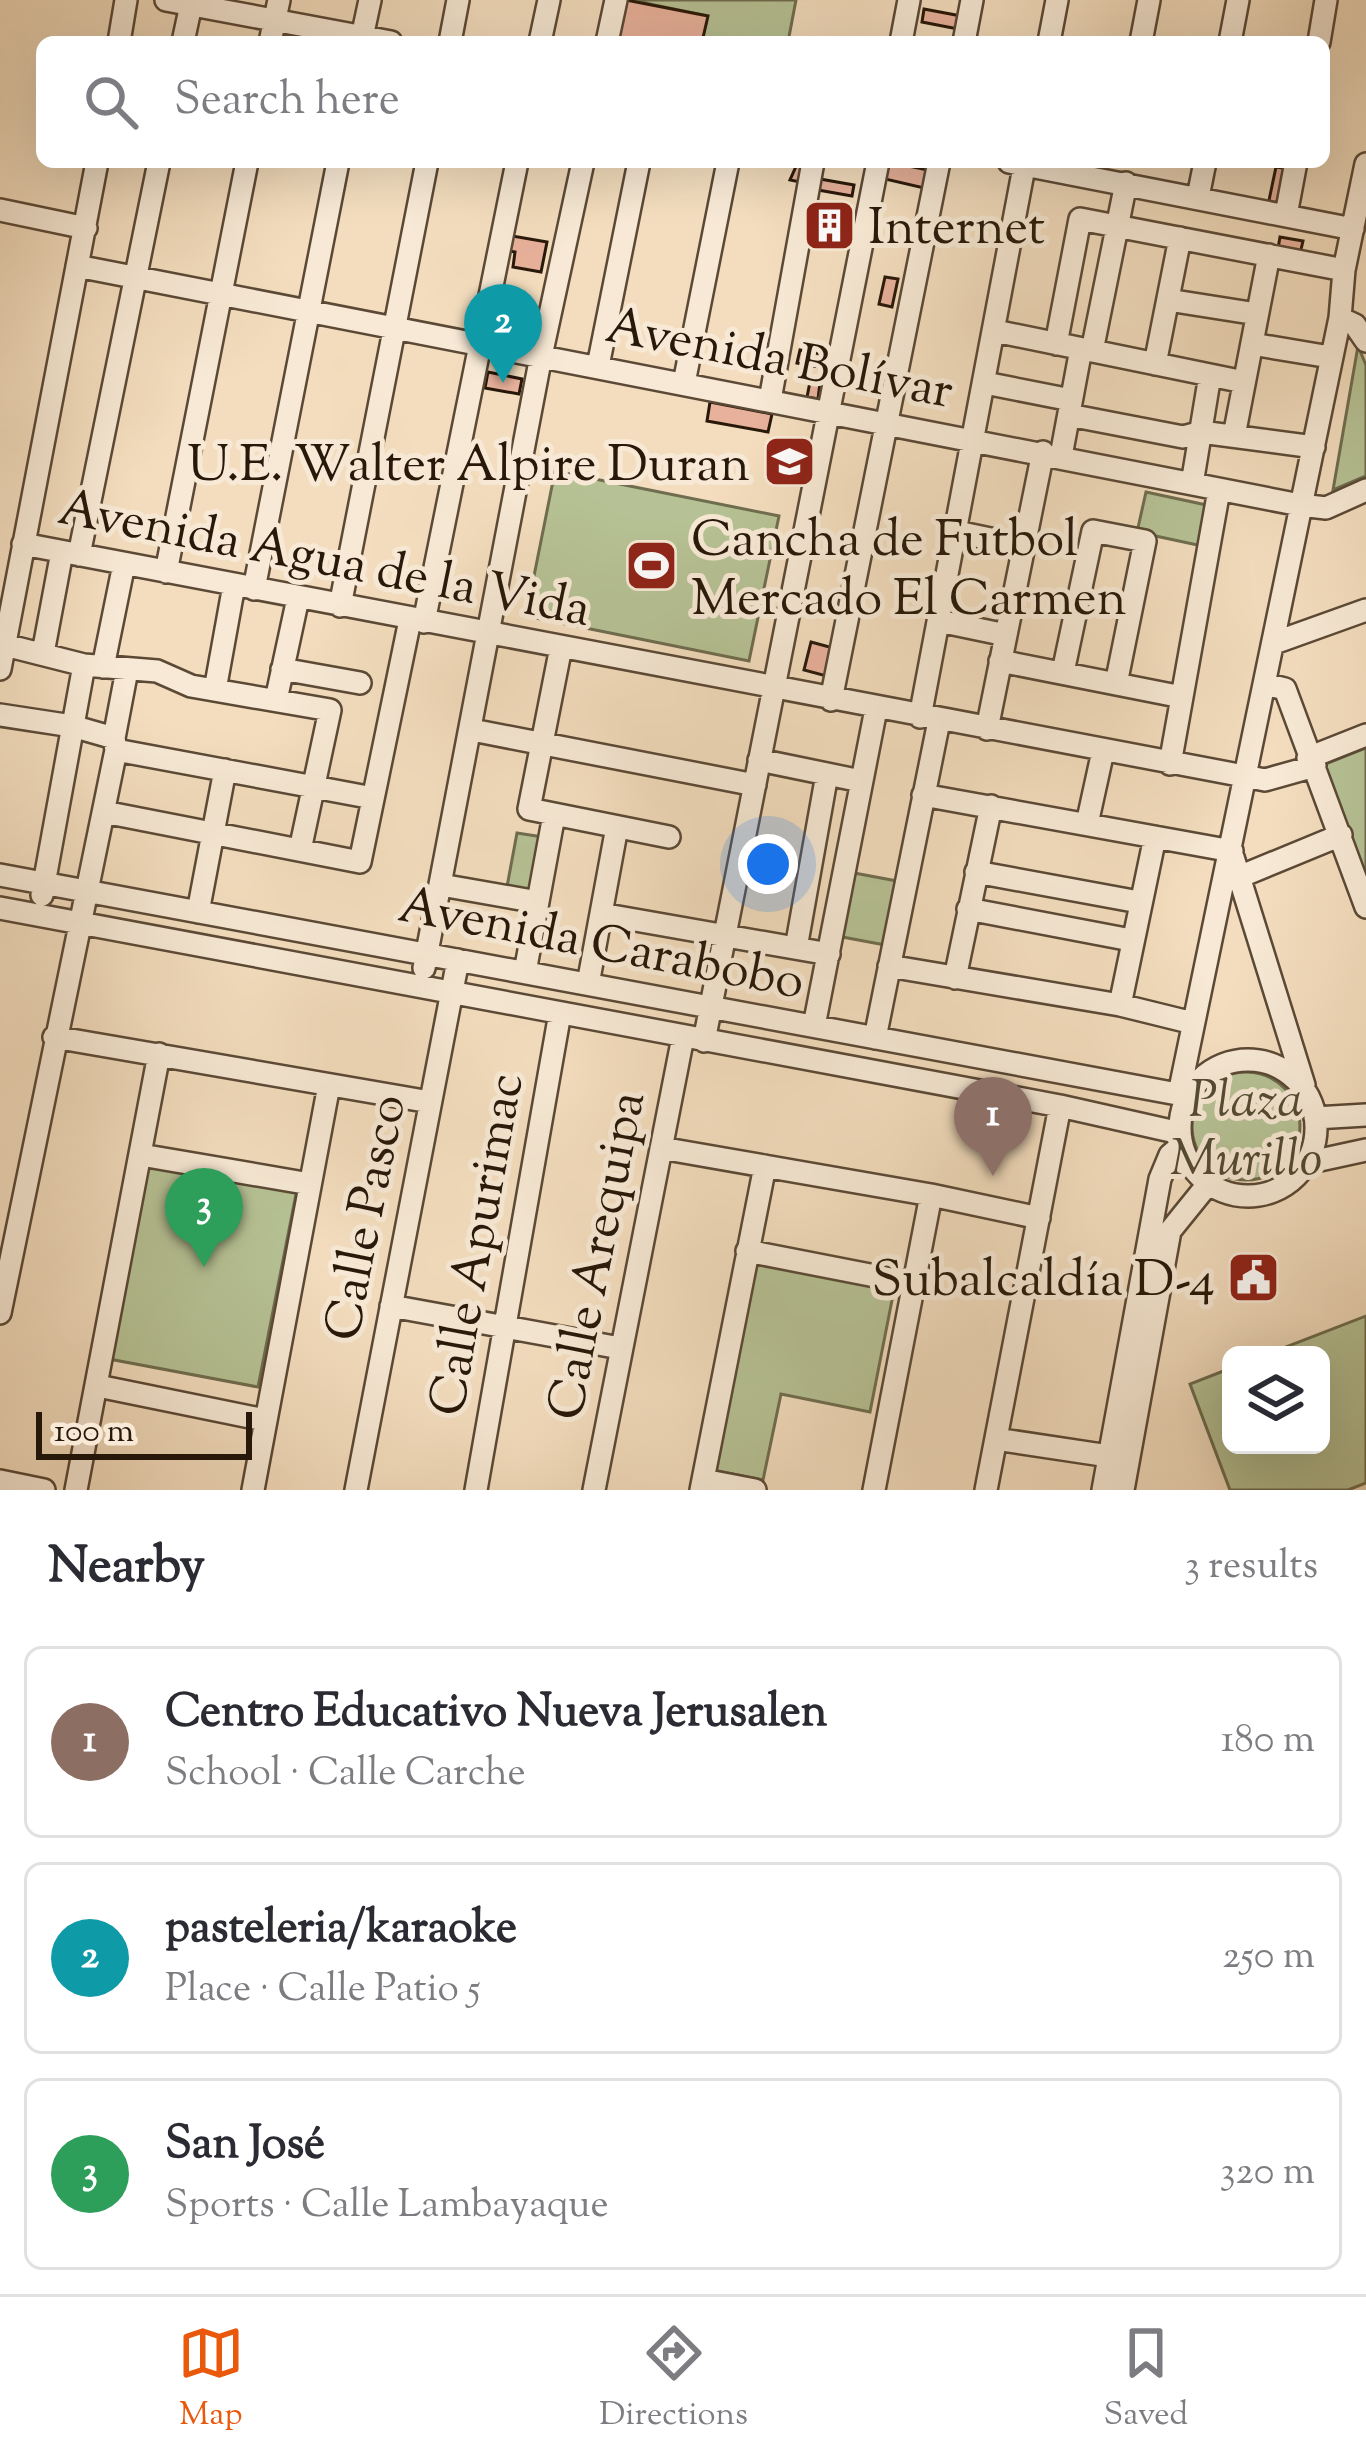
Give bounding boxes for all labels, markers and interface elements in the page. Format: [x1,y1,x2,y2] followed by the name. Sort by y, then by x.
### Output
[36,36,1330,168] search box
[78,69,144,135] icon: search
[174,70,400,135] text: Search here
[868,194,1045,267] place label: Internet
[801,197,857,253] building icon: Internet
[464,284,542,383] pin: 2
[599,292,959,431] street label: Avenida Bolívar
[187,431,750,504] place label: U.E. Walter Alpire Duran
[761,434,817,490] school or university icon: U.E. Walter Alpire Duran
[52,474,596,649] street label: Avenida Agua de la Vida
[691,506,1127,638] place label: Cancha de Futbol Mercado El Carmen
[624,538,680,594] sports icon: Cancha de Futbol Mercado El Carmen
[738,834,798,894] your location
[392,871,810,1021] street label: Avenida Carabobo
[1170,1066,1322,1198] park label: Plaza Murillo
[413,1068,545,1422] street label: Calle Apurimac
[954,1077,1032,1176] pin: 1
[532,1086,667,1427] street label: Calle Arequipa
[309,1089,428,1347] street label: Calle Pasco
[165,1168,243,1267] pin: 3
[872,1246,1215,1319] place label: Subalcaldía D-4
[1226,1249,1282,1305] public building icon: Subalcaldía D-4
[1222,1346,1330,1454] map controls
[1222,1346,1330,1454] button: layers
[36,1406,252,1459] scale bar
[54,1409,134,1457] text: 100 m
[48,1532,205,1605] text: Nearby
[1184,1540,1318,1596] text: 3 results
[165,1682,827,1747] text: Centro Educativo Nueva Jerusalen
[83,1714,97,1770] text: 1
[1221,1714,1315,1770] text: 180 m
[165,1747,526,1803] text: School · Calle Carche
[165,1898,517,1963] text: pasteleria/karaoke
[81,1930,99,1986] text: 2
[1222,1930,1315,1986] text: 250 m
[165,1963,481,2019] text: Place · Calle Patio 5
[165,2114,325,2179] text: San José
[82,2146,98,2202] text: 3
[1220,2146,1315,2202] text: 320 m
[165,2179,609,2235] text: Sports · Calle Lambayaque
[178,2320,244,2440] tab: Map
[599,2320,748,2440] tab: Directions
[1104,2320,1188,2440] tab: Saved

